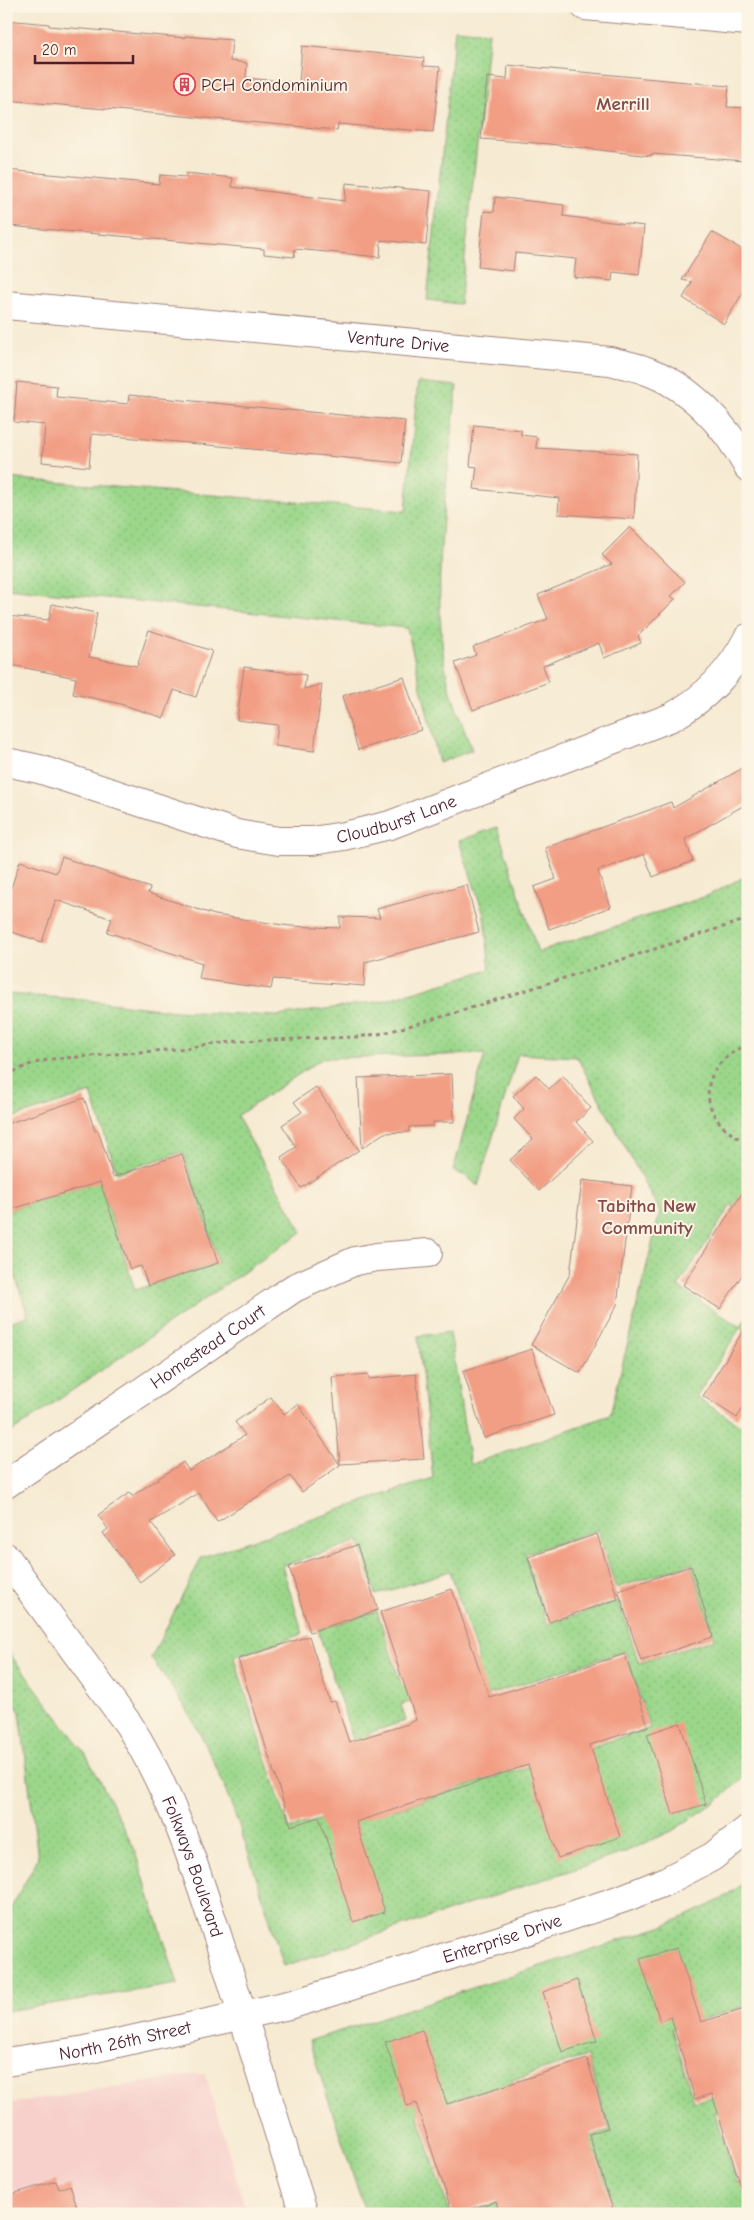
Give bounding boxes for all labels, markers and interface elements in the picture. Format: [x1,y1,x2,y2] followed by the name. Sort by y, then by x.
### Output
[35,32,132,64] scale bar
[42,41,76,59] text: 20 m
[173,73,197,97] building icon: PCH Condominium
[201,75,348,96] place label: PCH Condominium
[596,93,650,115] district label: Merrill
[346,327,450,357] street label: Venture Drive
[335,791,459,848] street label: Cloudburst Lane
[598,1195,697,1239] district label: Tabitha New Community
[146,1300,270,1394] street label: Homestead Court
[157,1793,227,1940] street label: Folkways Boulevard
[440,1910,564,1968] street label: Enterprise Drive
[58,2017,194,2065] street label: North 26th Street

